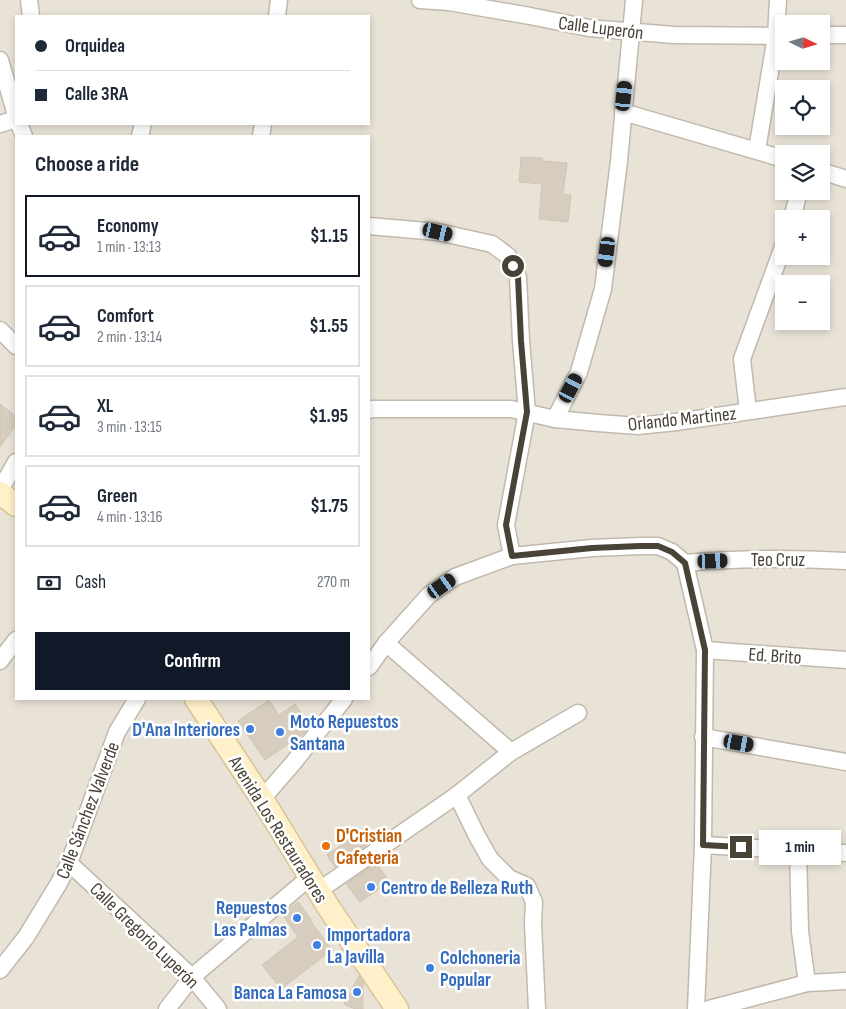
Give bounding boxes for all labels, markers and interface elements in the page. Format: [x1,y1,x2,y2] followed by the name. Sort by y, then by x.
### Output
[557,12,645,45] street label: Calle Luperón
[775,15,830,70] north arrow
[775,15,830,330] map controls
[65,35,125,58] text: Orquidea
[614,80,633,112] car
[775,80,830,135] button: locate
[65,83,128,106] text: Calle 3RA
[775,145,830,200] button: layers
[35,151,139,178] text: Choose a ride
[775,210,830,265] button: +
[37,214,82,259] icon: car
[97,215,159,238] text: Economy
[421,221,454,243] car
[310,225,348,248] text: $1.15
[597,236,616,268] car
[97,238,161,257] text: 1 min · 13:13
[502,255,524,277] route start
[775,275,830,330] button: −
[37,304,82,349] icon: car
[97,305,154,328] text: Comfort
[309,315,348,338] text: $1.55
[97,328,162,347] text: 2 min · 13:14
[557,371,584,405] car
[37,394,82,439] icon: car
[97,395,113,418] text: XL
[627,402,738,437] street label: Orlando Martinez
[309,405,348,428] text: $1.95
[97,418,162,437] text: 3 min · 13:15
[37,484,82,529] icon: car
[97,485,137,508] text: Green
[310,495,348,518] text: $1.75
[97,508,163,527] text: 4 min · 13:16
[751,549,805,572] street label: Teo Cruz
[697,553,728,569] car
[35,569,63,597] icon: cash
[75,571,106,594] text: Cash
[425,571,458,601] car
[317,573,350,592] text: 270 m
[35,632,350,690] button: Confirm
[748,643,802,670] street label: Ed. Brito
[290,711,399,756] place label: Moto Repuestos Santana
[132,719,240,742] place label: D'Ana Interiores
[244,723,256,735] marker: D'Ana Interiores
[274,726,286,738] marker: Moto Repuestos Santana
[722,733,755,753] car
[52,739,125,882] street label: Calle Sánchez Valverde
[223,751,332,908] street label: Avenida Los Restauradores
[336,825,402,870] place label: D'Cristian Cafeteria
[758,830,841,864] callout: 1 min
[730,836,752,858] route end
[785,838,815,857] text: 1 min
[320,840,332,852] marker: D'Cristian Cafeteria
[381,877,533,900] place label: Centro de Belleza Ruth
[84,878,203,994] street label: Calle Gregorio Luperón
[365,881,377,893] marker: Centro de Belleza Ruth
[214,897,287,942] place label: Repuestos Las Palmas
[291,912,303,924] marker: Repuestos Las Palmas
[327,924,410,969] place label: Importadora La Javilla
[311,939,323,951] marker: Importadora La Javilla
[440,947,521,992] place label: Colchoneria Popular
[424,962,436,974] marker: Colchoneria Popular
[234,982,347,1005] place label: Banca La Famosa
[351,986,363,998] marker: Banca La Famosa

